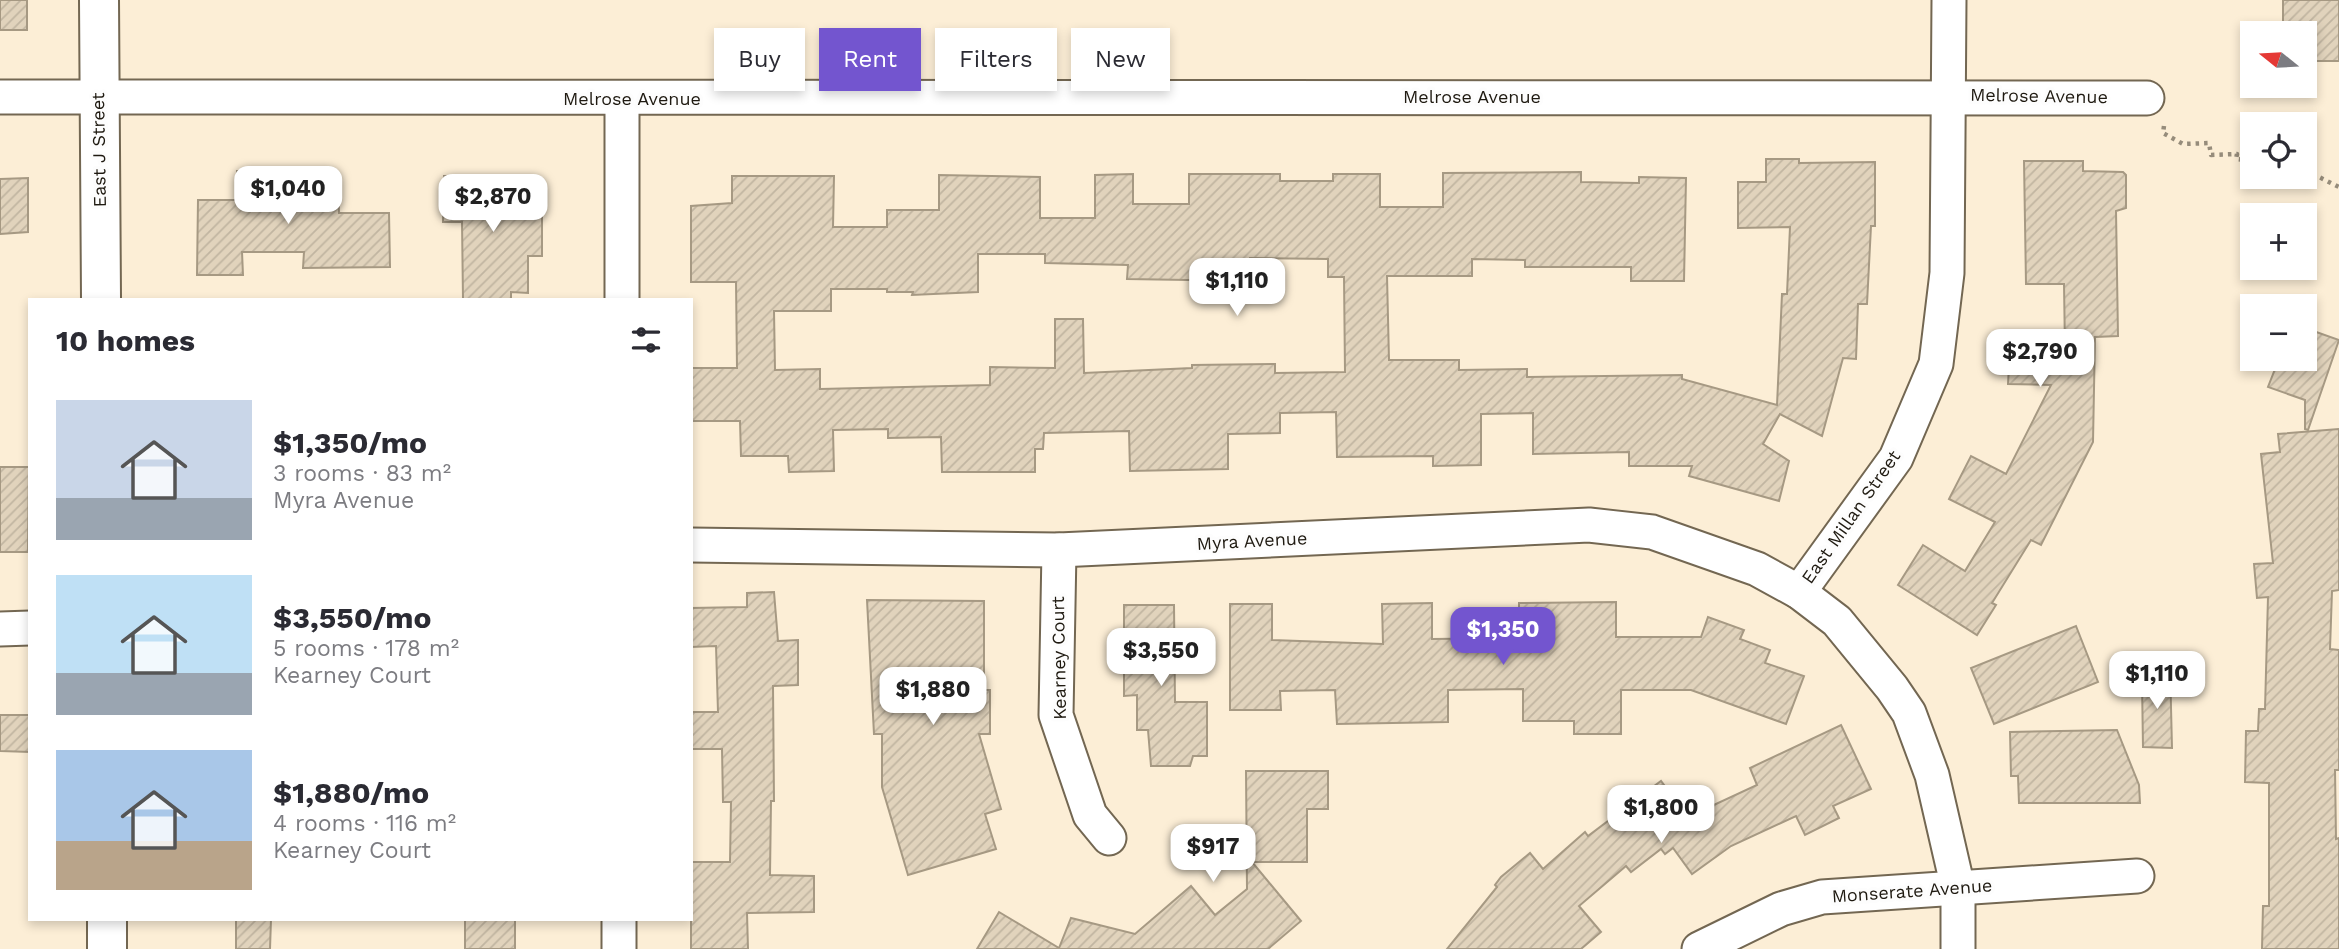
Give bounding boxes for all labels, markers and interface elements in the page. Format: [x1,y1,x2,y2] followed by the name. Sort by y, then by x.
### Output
[2240,21,2317,98] north arrow
[2240,21,2317,371] map controls
[714,28,805,91] chip: Buy
[819,28,921,91] chip: Rent
[935,28,1057,91] chip: Filters
[1071,28,1170,91] chip: New
[1970,84,2108,107] street label: Melrose Avenue
[1403,86,1541,107] street label: Melrose Avenue
[563,88,701,109] street label: Melrose Avenue
[87,92,110,208] street label: East J Street
[2240,112,2317,189] button: locate
[231,166,345,226] pin: $1,040
[436,174,550,234] pin: $2,870
[250,175,326,202] text: $1,040
[455,183,531,210] text: $2,870
[2240,203,2317,280] button: +
[1180,258,1294,318] pin: $1,110
[1205,267,1269,294] text: $1,110
[2240,294,2317,371] button: −
[627,321,665,359] icon: filters
[56,323,195,358] text: 10 homes
[1983,330,2097,389] pin: $2,790
[2002,338,2078,365] text: $2,790
[273,425,427,460] text: $1,350/mo
[112,428,196,512] icon: home
[1797,446,1905,587] street label: East Millan Street
[273,460,451,487] text: 3 rooms · 83 m²
[273,487,414,514] text: Myra Avenue
[1196,527,1308,554] street label: Myra Avenue
[1047,596,1070,720] street label: Kearney Court
[273,600,432,635] text: $3,550/mo
[112,603,196,687] icon: home
[1446,608,1560,667] pin: $1,350
[1466,616,1540,643] text: $1,350
[1104,628,1218,688] pin: $3,550
[273,635,459,662] text: 5 rooms · 178 m²
[1123,637,1199,664] text: $3,550
[2100,652,2214,711] pin: $1,110
[2125,660,2189,687] text: $1,110
[273,662,431,689] text: Kearney Court
[876,668,990,727] pin: $1,880
[896,676,970,703] text: $1,880
[273,775,429,810] text: $1,880/mo
[112,778,196,862] icon: home
[1604,786,1718,845] pin: $1,800
[1623,794,1699,821] text: $1,800
[273,810,456,837] text: 4 rooms · 116 m²
[1172,824,1254,884] pin: $917
[1187,833,1239,860] text: $917
[273,837,431,864] text: Kearney Court
[1831,874,1993,907] street label: Monserate Avenue

